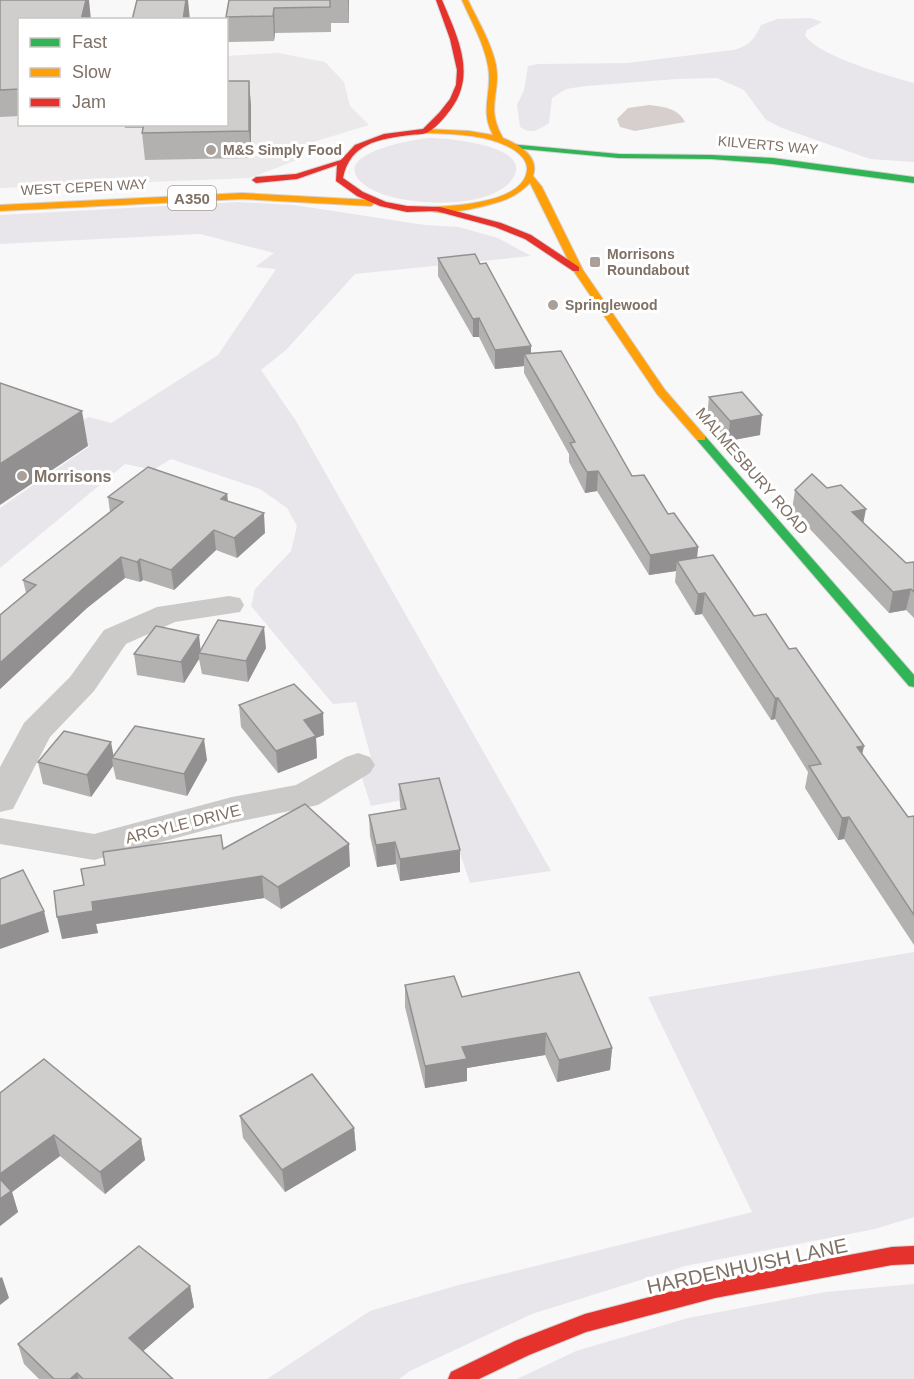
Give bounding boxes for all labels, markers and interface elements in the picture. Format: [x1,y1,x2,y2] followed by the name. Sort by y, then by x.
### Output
[18,18,228,126] legend
[72,32,107,52] text: Fast
[72,62,112,82] text: Slow
[72,92,106,112] text: Jam
[717,133,819,157] street label: KILVERTS WAY
[223,142,342,158] place label: M&S Simply Food
[204,143,218,157] marker: M&S Simply Food
[20,176,148,198] street label: WEST CEPEN WAY
[168,186,216,210] road number: A350
[607,246,690,278] place label: Morrisons Roundabout
[588,255,602,269] marker: Morrisons Roundabout
[565,297,658,313] place label: Springlewood
[546,298,560,312] marker: Springlewood
[692,404,812,538] street label: MALMESBURY ROAD
[34,468,111,485] place label: Morrisons
[15,469,29,483] marker: Morrisons
[124,801,242,847] street label: ARGYLE DRIVE
[645,1234,849,1298] street label: HARDENHUISH LANE

